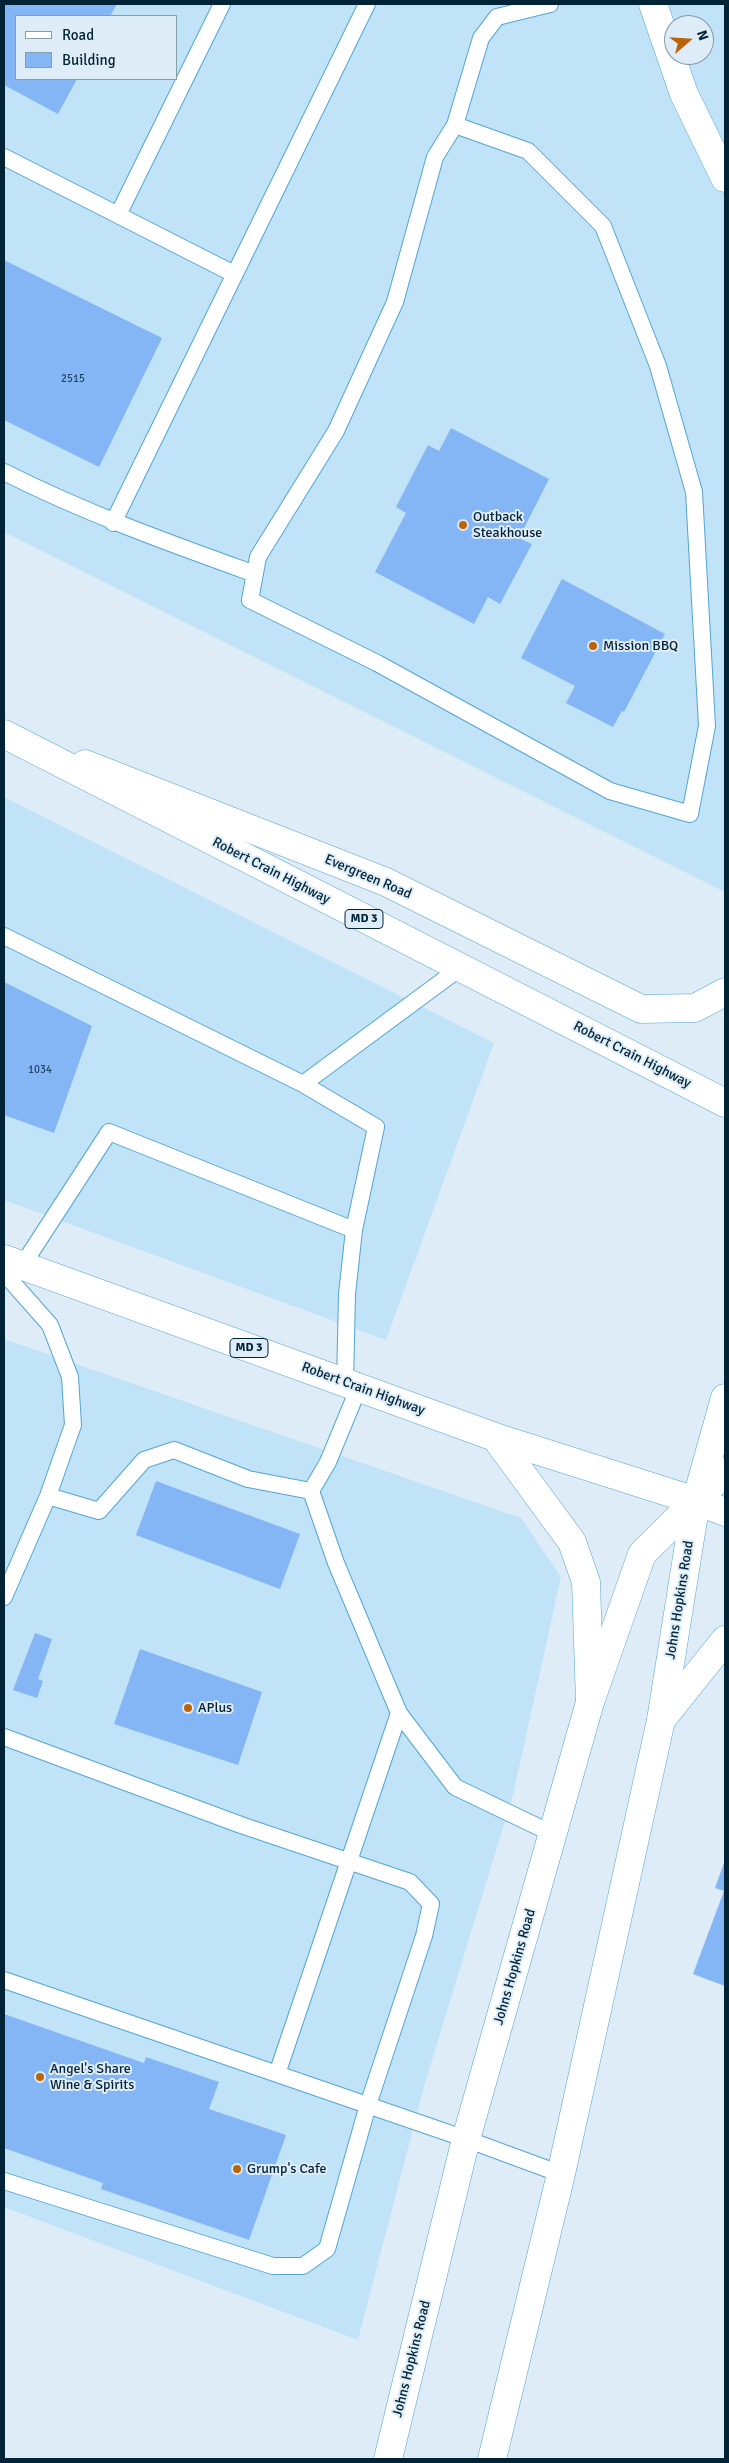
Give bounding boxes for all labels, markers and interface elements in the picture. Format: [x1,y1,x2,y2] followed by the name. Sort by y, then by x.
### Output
[15,15,178,80] legend
[664,15,714,65] north arrow
[62,26,94,44] text: Road
[693,28,712,43] text: N
[62,51,116,69] text: Building
[61,372,85,386] house number: 2515
[473,509,542,542] place label: Outback Steakhouse
[457,519,469,531] marker: Outback Steakhouse
[603,638,678,654] place label: Mission BBQ
[587,640,599,652] marker: Mission BBQ
[209,834,333,908] street label: Robert Crain Highway
[322,851,414,903] street label: Evergreen Road
[345,910,383,929] road number: MD 3
[570,1018,694,1092] street label: Robert Crain Highway
[28,1063,52,1077] house number: 1034
[230,1339,268,1358] road number: MD 3
[299,1359,427,1419] street label: Robert Crain Highway
[662,1540,698,1660] street label: Johns Hopkins Road
[198,1700,232,1716] place label: APlus
[182,1702,194,1714] marker: APlus
[490,1907,540,2027] street label: Johns Hopkins Road
[50,2061,134,2094] place label: Angel's Share Wine & Spirits
[34,2071,46,2083] marker: Angel's Share Wine & Spirits
[247,2161,326,2177] place label: Grump's Cafe
[231,2163,243,2175] marker: Grump's Cafe
[389,2299,435,2419] street label: Johns Hopkins Road

